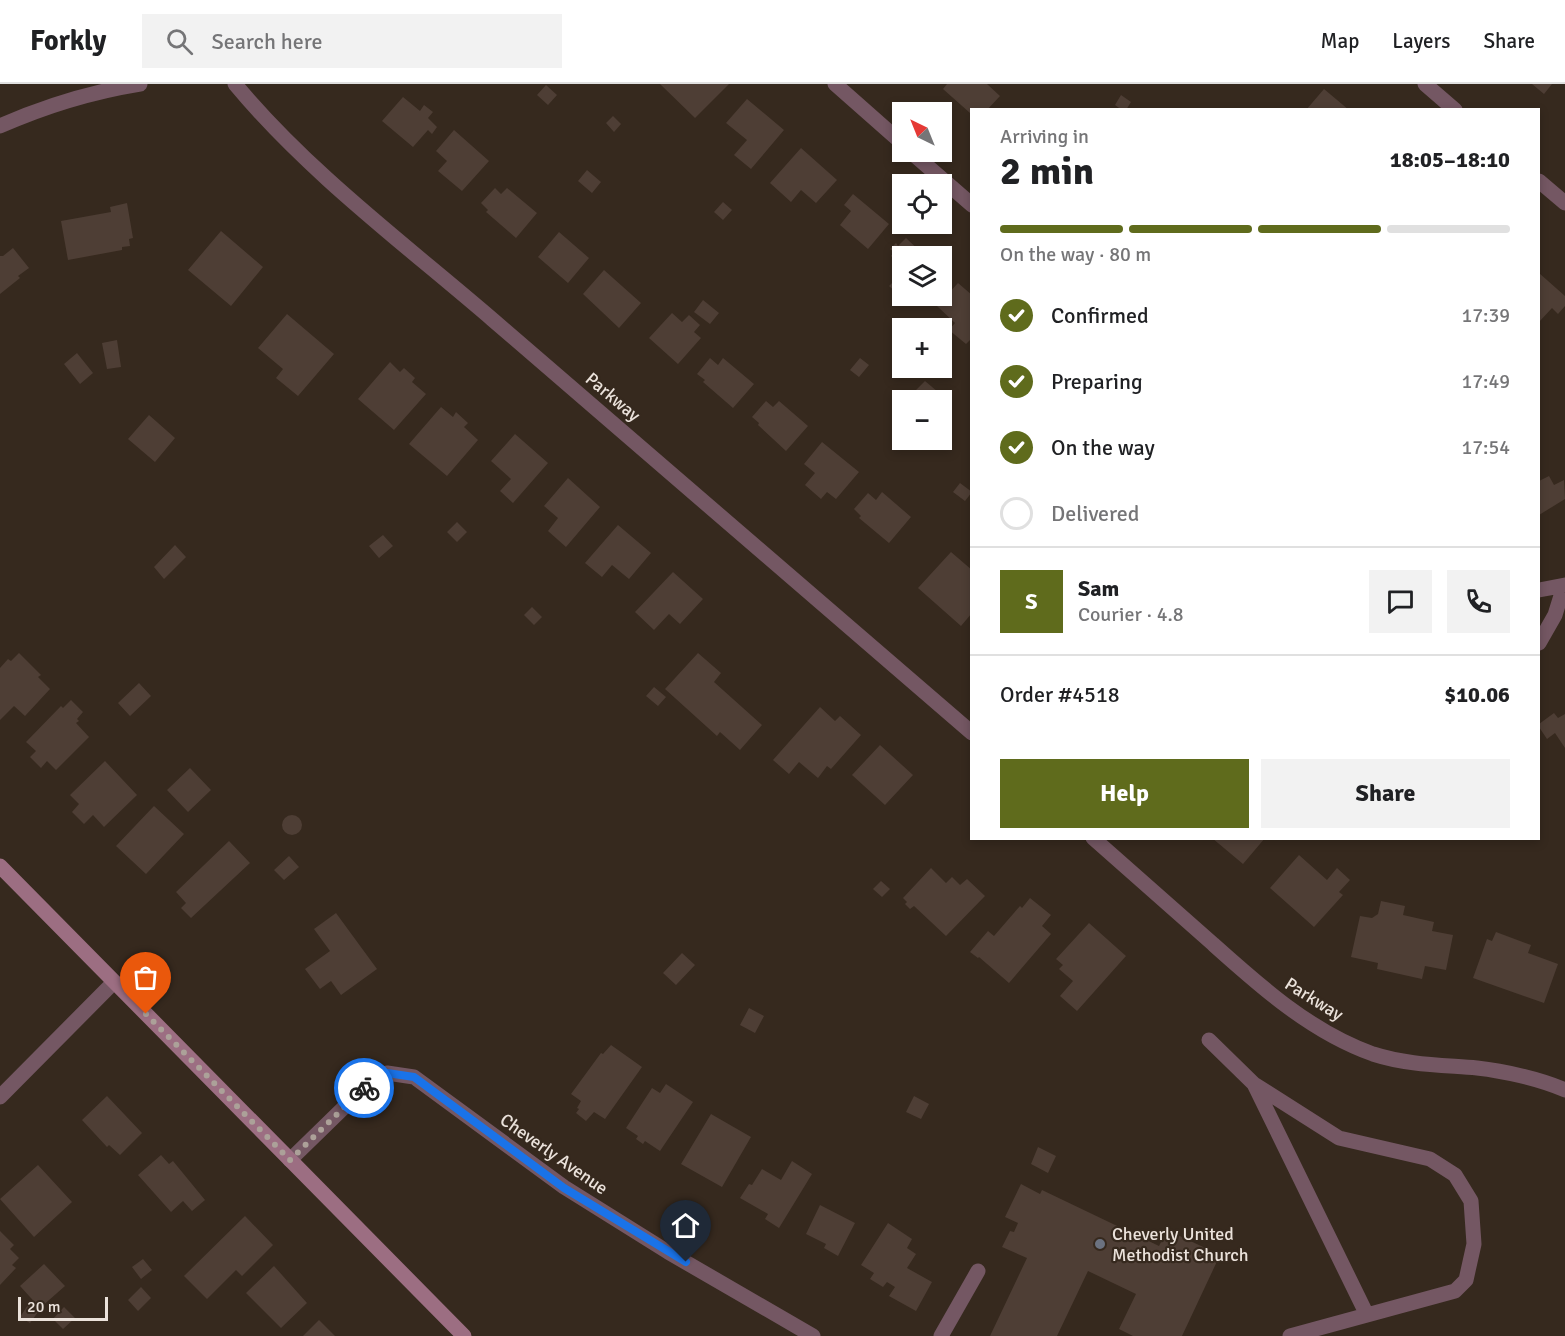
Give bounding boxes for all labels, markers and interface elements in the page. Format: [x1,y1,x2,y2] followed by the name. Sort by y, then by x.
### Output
[142,14,562,68] search box
[30,24,106,58] text: Forkly
[163,25,196,58] icon: search
[211,28,322,55] text: Search here
[1321,28,1359,54] text: Map
[1392,28,1450,54] text: Layers
[1483,28,1535,54] text: Share
[892,102,952,162] north arrow
[892,102,952,450] map controls
[1000,124,1089,149] text: Arriving in
[1390,146,1510,173] text: 18:05–18:10
[1000,147,1094,195] text: 2 min
[892,174,952,234] button: locate
[1000,242,1151,267] text: On the way · 80 m
[892,246,952,306] button: layers
[1000,299,1033,332] icon: check
[1051,302,1149,329] text: Confirmed
[1461,303,1510,328] text: 17:39
[892,318,952,378] button: +
[1000,365,1033,398] icon: check
[581,368,645,427] street label: Parkway
[1051,368,1143,395] text: Preparing
[1461,369,1510,394] text: 17:49
[892,390,952,450] button: −
[1000,431,1033,464] icon: check
[1051,434,1155,461] text: On the way
[1461,435,1510,460] text: 17:54
[1051,500,1139,527] text: Delivered
[1369,570,1432,633] button: chat
[1447,570,1510,633] button: phone
[1078,575,1119,602] text: Sam
[1025,588,1038,615] text: S
[1078,602,1184,627] text: Courier · 4.8
[1000,681,1120,708] text: Order #4518
[1444,681,1510,708] text: $10.06
[1000,759,1249,828] button: Help
[1261,759,1510,828] button: Share
[120,952,171,1014] pin
[129,961,162,994] icon: bag
[1281,973,1348,1026] street label: Parkway
[334,1058,394,1118] courier
[348,1072,381,1105] icon: bike
[496,1109,612,1199] street label: Cheverly Avenue
[660,1200,711,1262] pin
[669,1209,702,1242] icon: home
[1112,1223,1249,1266] place label: Cheverly United Methodist Church
[1093,1237,1107,1251] marker: Cheverly United Methodist Church
[18,1294,108,1322] scale bar
[27,1297,61,1317] text: 20 m

